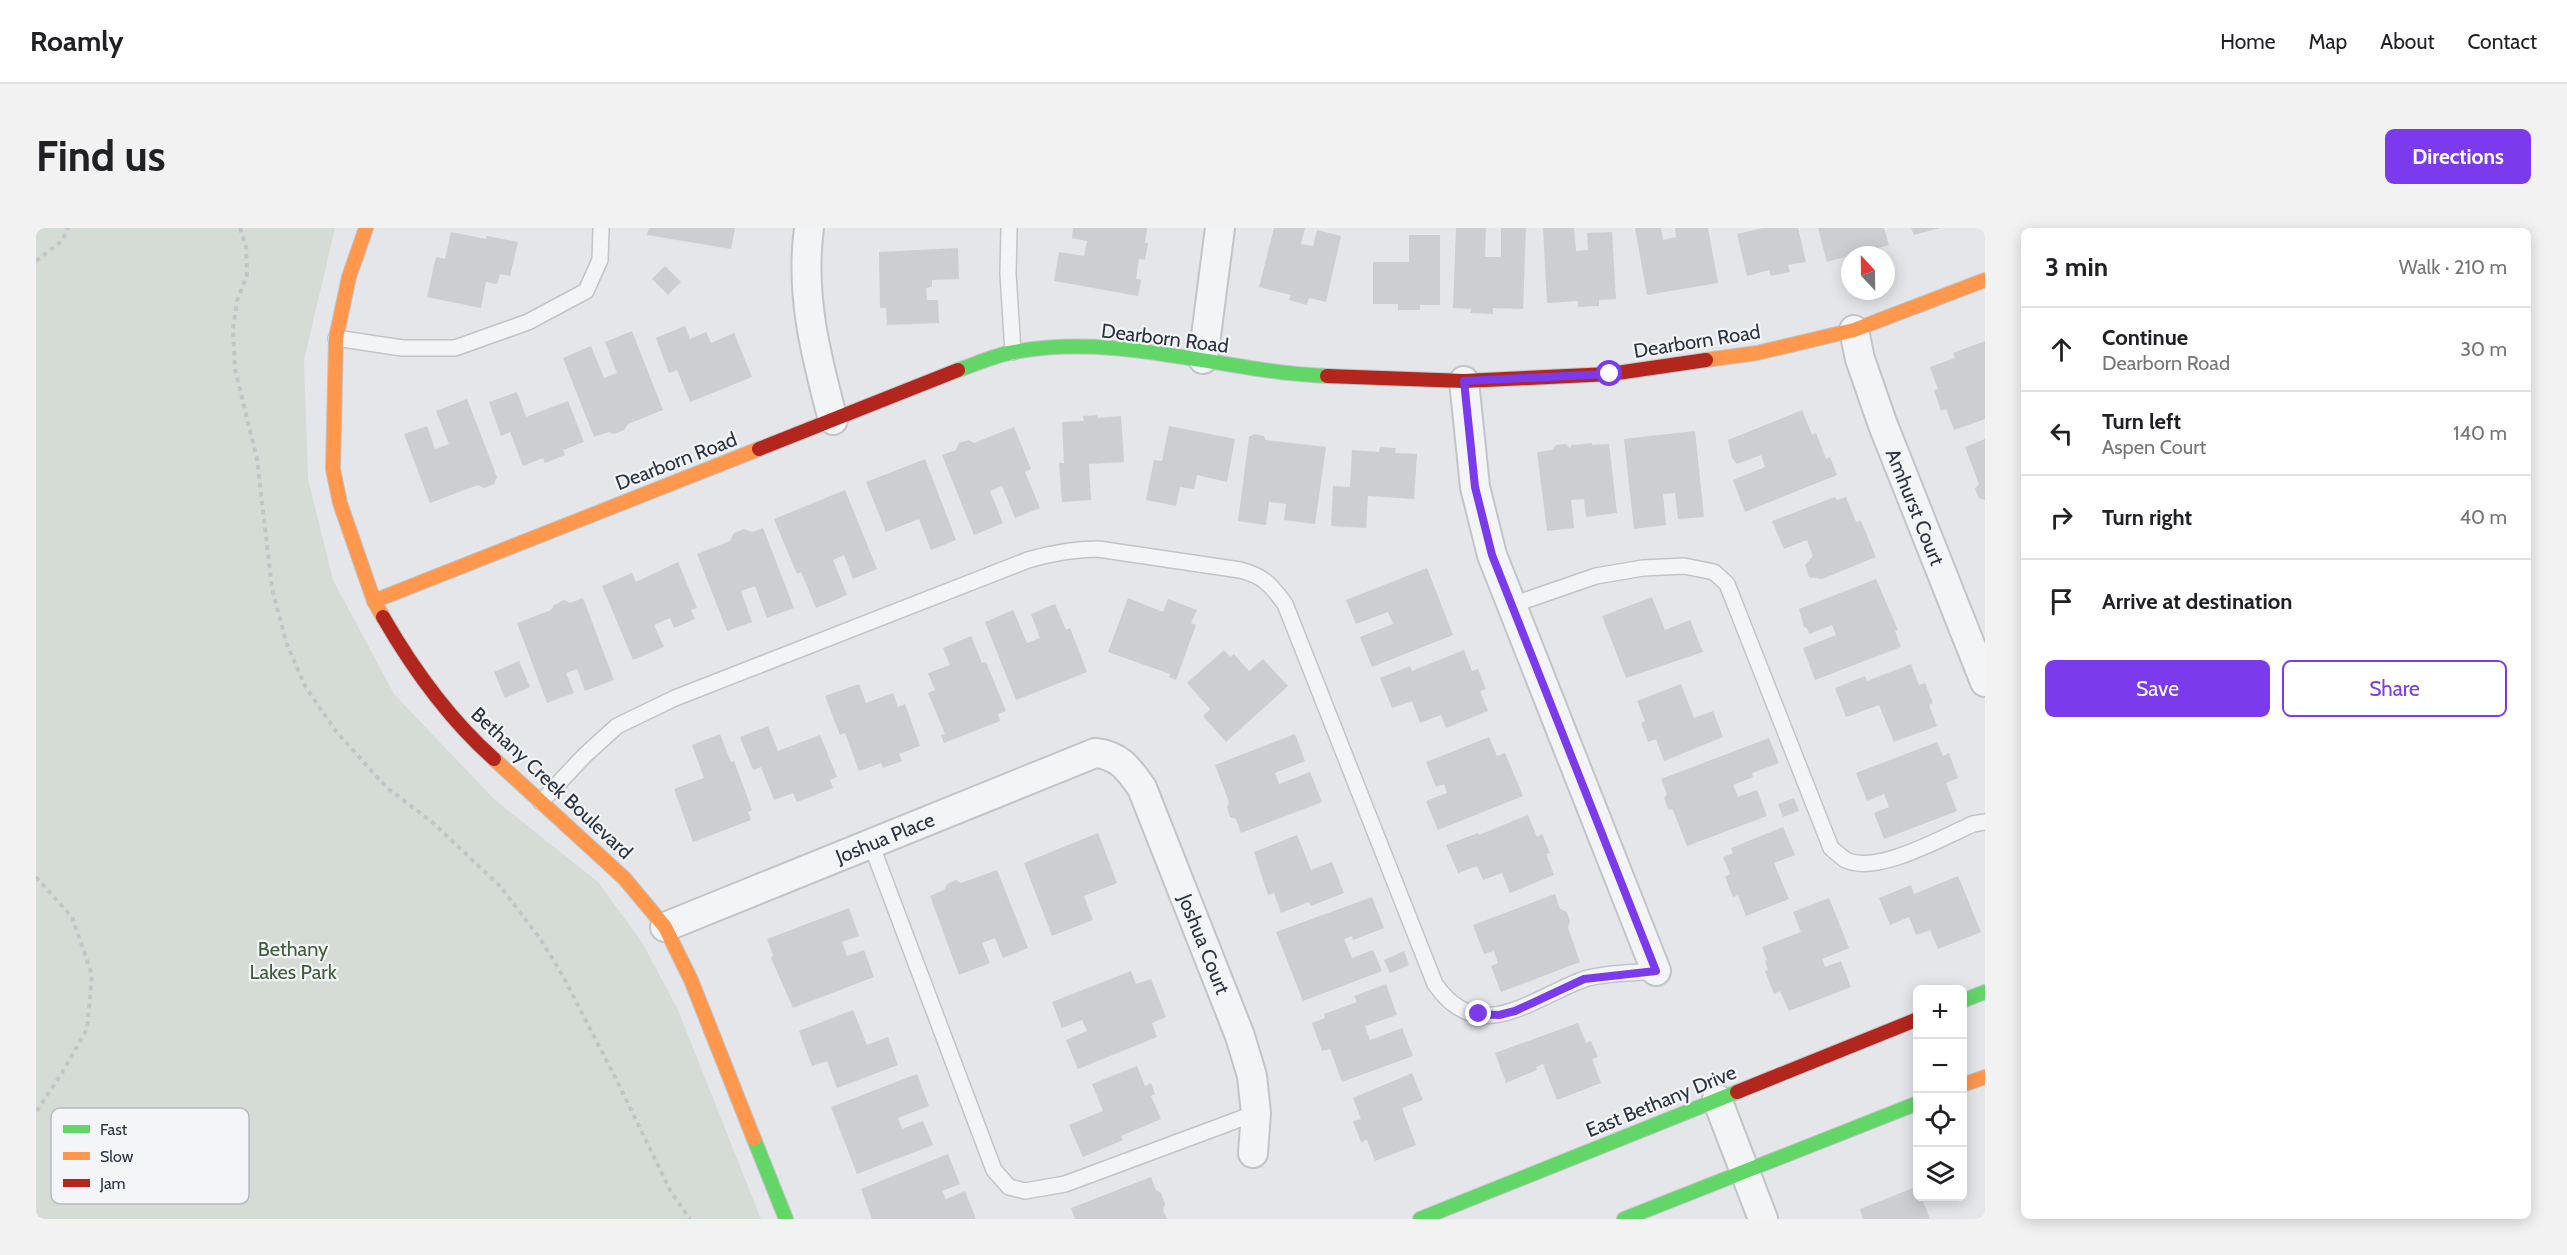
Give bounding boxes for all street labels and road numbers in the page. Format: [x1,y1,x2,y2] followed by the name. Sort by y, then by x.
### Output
[1100,318,1230,358] street label: Dearborn Road
[1632,319,1762,363] street label: Dearborn Road
[612,427,740,495] street label: Dearborn Road
[1881,445,1949,569] street label: Amhurst Court
[466,702,638,864] street label: Bethany Creek Boulevard
[831,807,938,869] street label: Joshua Place
[1173,889,1235,998] street label: Joshua Court
[1582,1060,1740,1142] street label: East Bethany Drive

